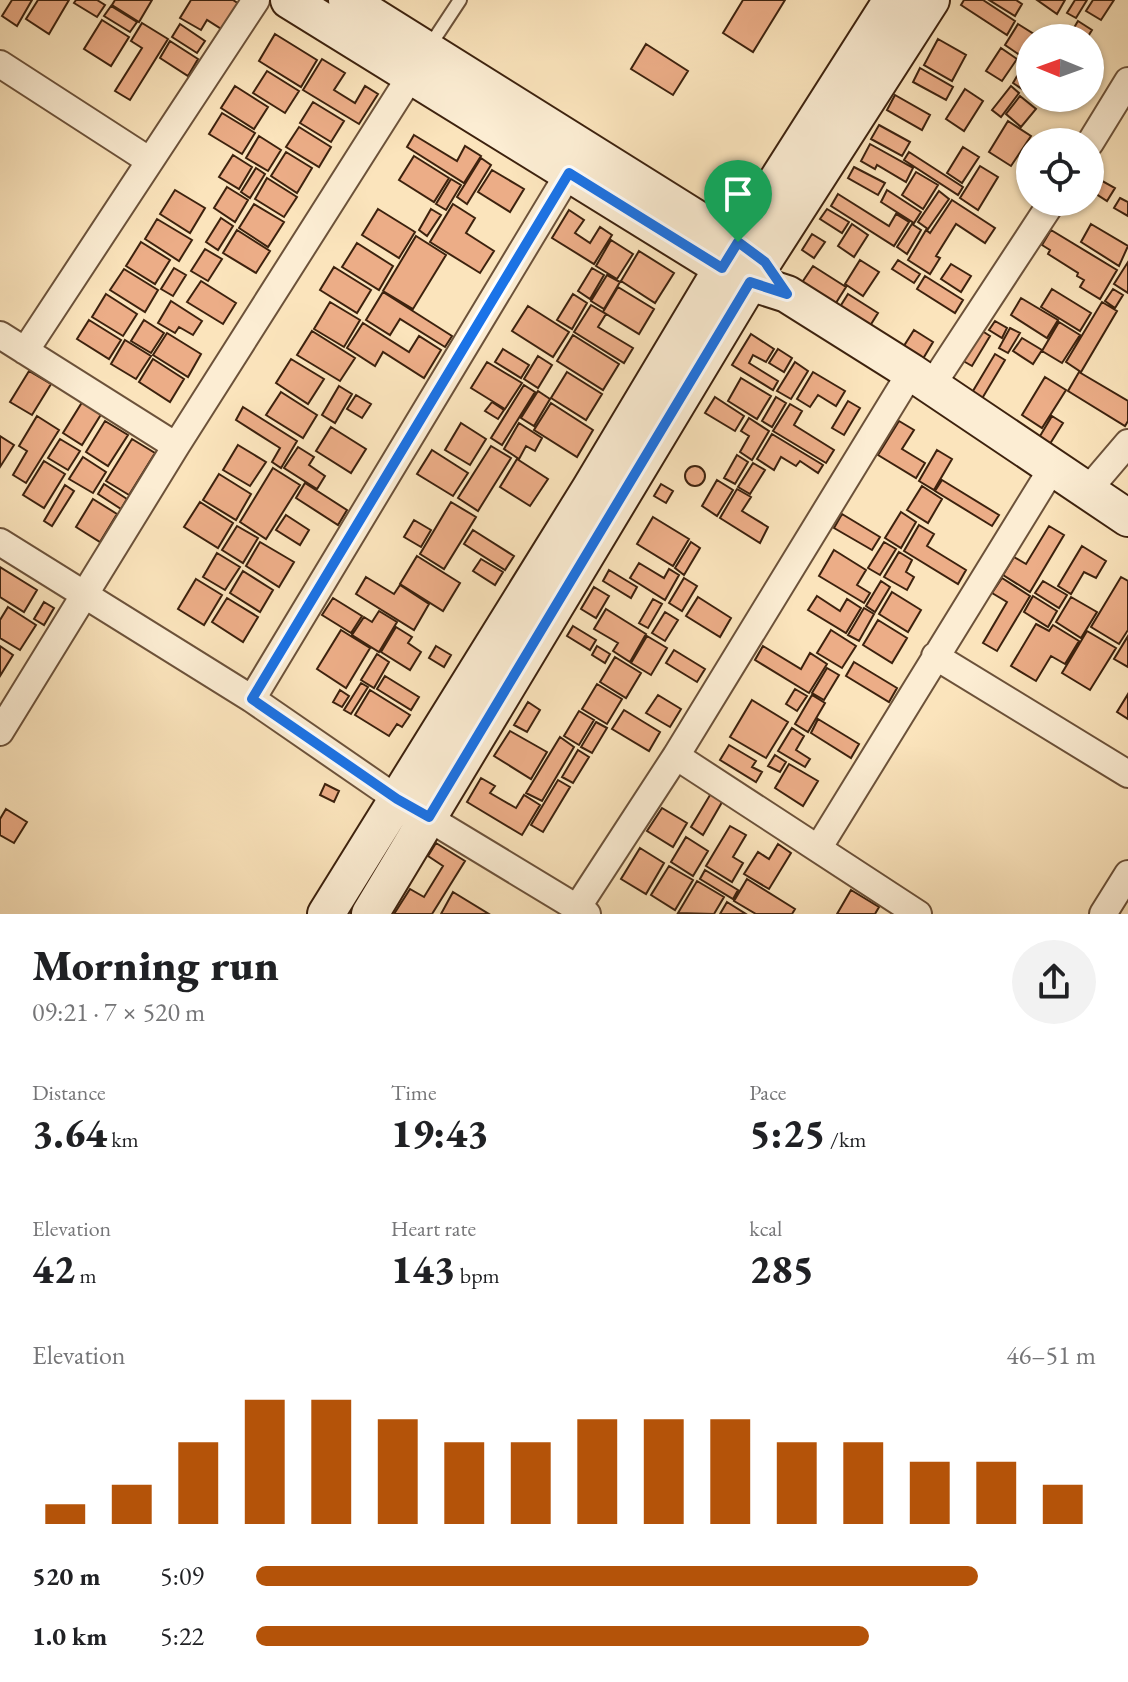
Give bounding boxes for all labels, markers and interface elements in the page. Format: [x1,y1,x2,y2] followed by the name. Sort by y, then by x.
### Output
[1016,24,1104,112] north arrow
[1016,24,1104,216] map controls
[1016,128,1104,216] button: locate
[704,160,772,242] pin
[716,172,760,216] icon: arrive
[32,936,279,993] text: Morning run
[1012,940,1096,1024] button: share
[32,995,205,1029] text: 09:21 · 7 × 520 m
[32,1078,105,1107] text: Distance
[391,1078,436,1107] text: Time
[749,1078,786,1107] text: Pace
[32,1107,107,1159] text: 3.64
[391,1107,489,1159] text: 19:43
[749,1107,826,1159] text: 5:25
[107,1125,139,1154] text: km
[826,1125,866,1154] text: /km
[32,1214,111,1243] text: Elevation
[391,1214,476,1243] text: Heart rate
[749,1214,782,1243] text: kcal
[32,1243,75,1295] text: 42
[391,1243,455,1295] text: 143
[749,1243,814,1295] text: 285
[75,1261,97,1290] text: m
[455,1261,500,1290] text: bpm
[32,1338,126,1372] text: Elevation
[1006,1338,1096,1372] text: 46–51 m
[32,1559,100,1593] text: 520 m
[160,1559,204,1593] text: 5:09
[32,1619,107,1653] text: 1.0 km
[160,1619,204,1653] text: 5:22

